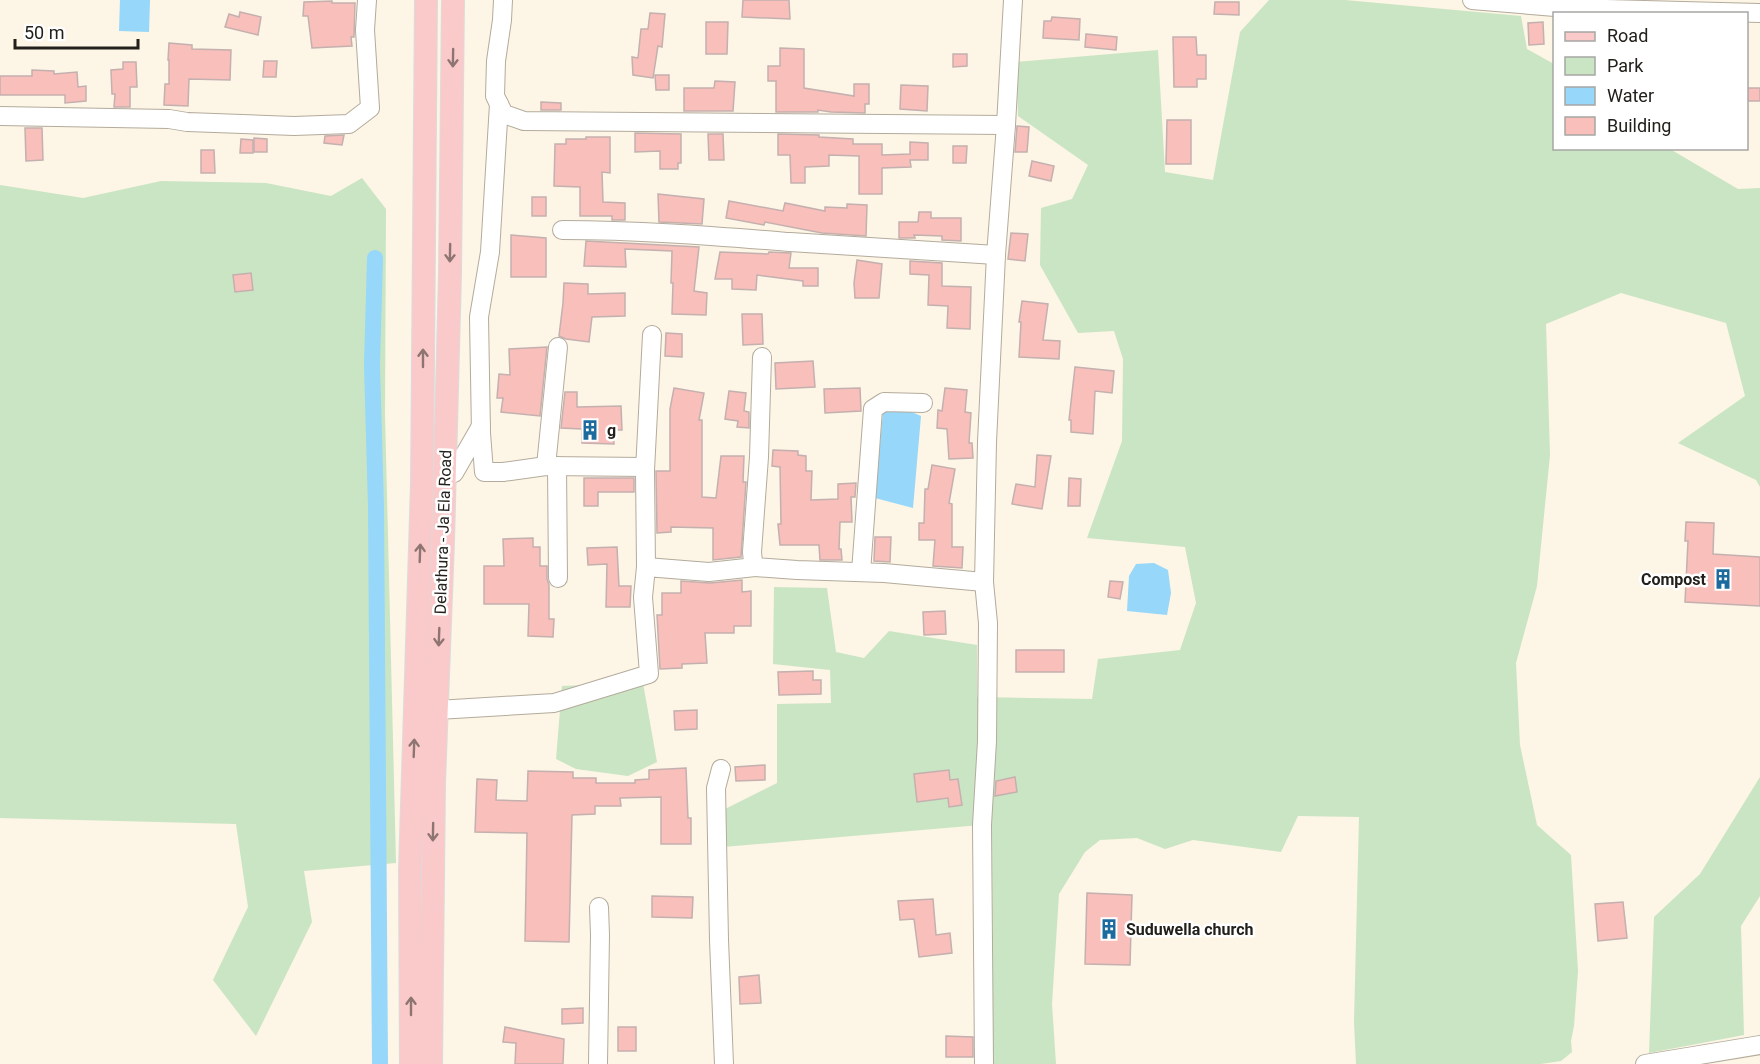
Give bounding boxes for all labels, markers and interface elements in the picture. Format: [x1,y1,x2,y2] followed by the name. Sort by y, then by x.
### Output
[15,12,138,50] scale bar
[1553,12,1748,150] legend
[24,22,64,43] text: 50 m
[1607,25,1648,46] text: Road
[447,48,458,68] one-way arrow
[1607,55,1644,76] text: Park
[1607,85,1654,106] text: Water
[1607,115,1671,136] text: Building
[444,243,456,263] one-way arrow
[417,348,429,368] one-way arrow
[578,418,602,442] building icon: g
[607,421,616,440] place label: g
[431,449,455,615] street label: Delathura - Ja Ela Road
[414,543,426,563] one-way arrow
[1711,567,1735,591] building icon: Compost
[1641,570,1707,589] place label: Compost
[434,627,445,647] one-way arrow
[408,738,420,758] one-way arrow
[427,822,439,842] one-way arrow
[1097,917,1121,941] building icon: Suduwella church
[1126,920,1253,939] place label: Suduwella church
[405,996,417,1016] one-way arrow

